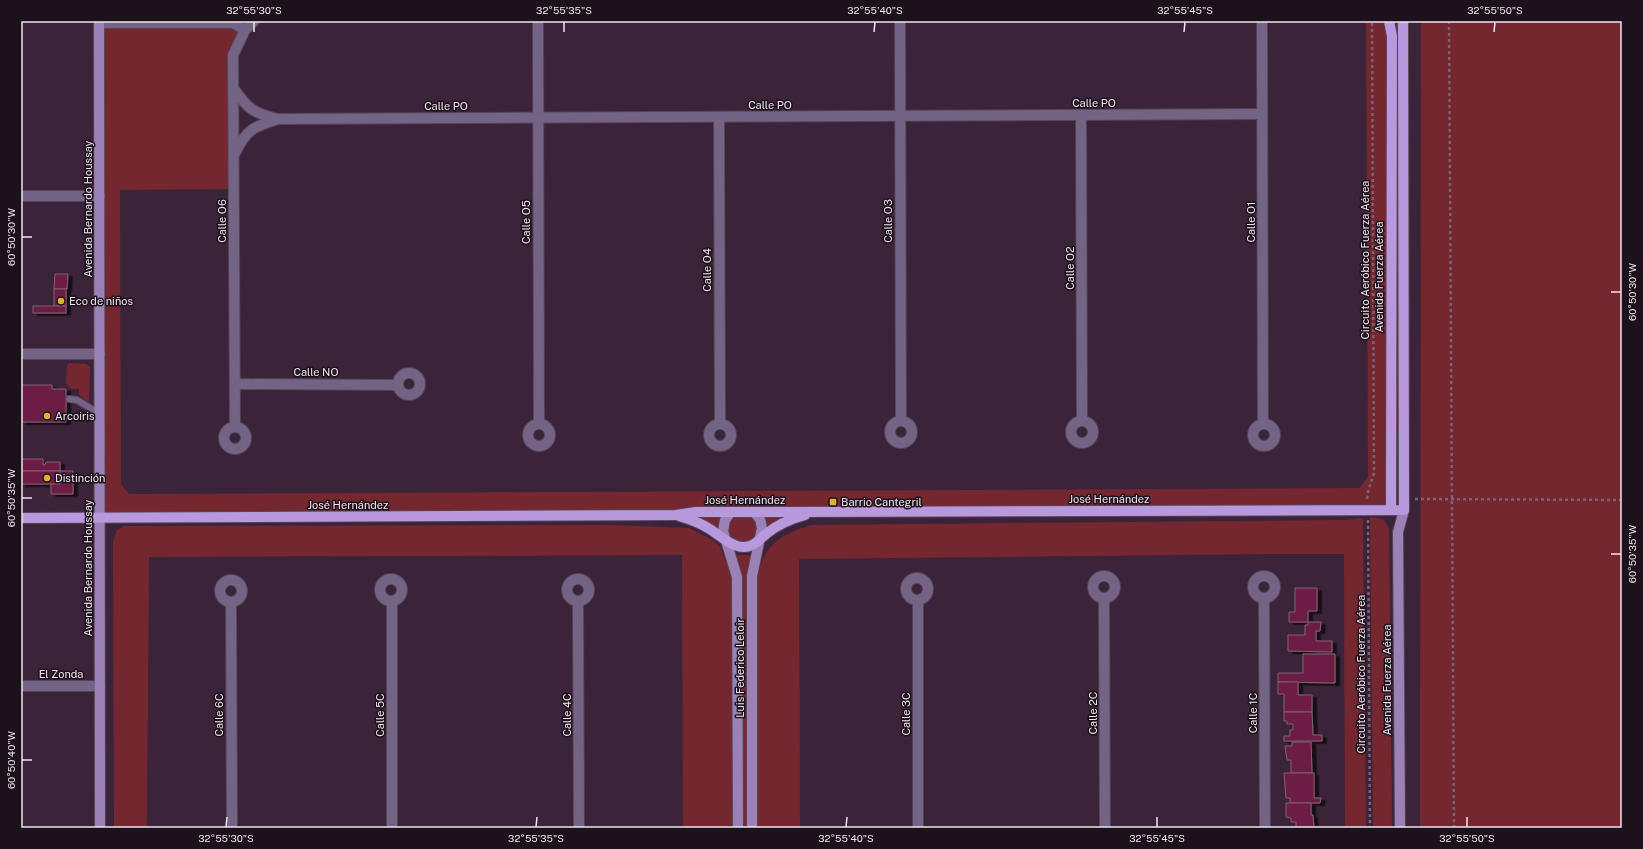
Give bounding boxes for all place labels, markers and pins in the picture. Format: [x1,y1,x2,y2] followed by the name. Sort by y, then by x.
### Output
[69,295,133,307] place label: Eco de niños
[56,296,66,306] marker: Eco de niños
[55,410,95,422] place label: Arcoiris
[42,411,52,421] marker: Arcoiris
[55,472,105,484] place label: Distinción
[42,473,52,483] marker: Distinción
[841,496,922,508] place label: Barrio Cantegril
[828,497,838,507] marker: Barrio Cantegril

